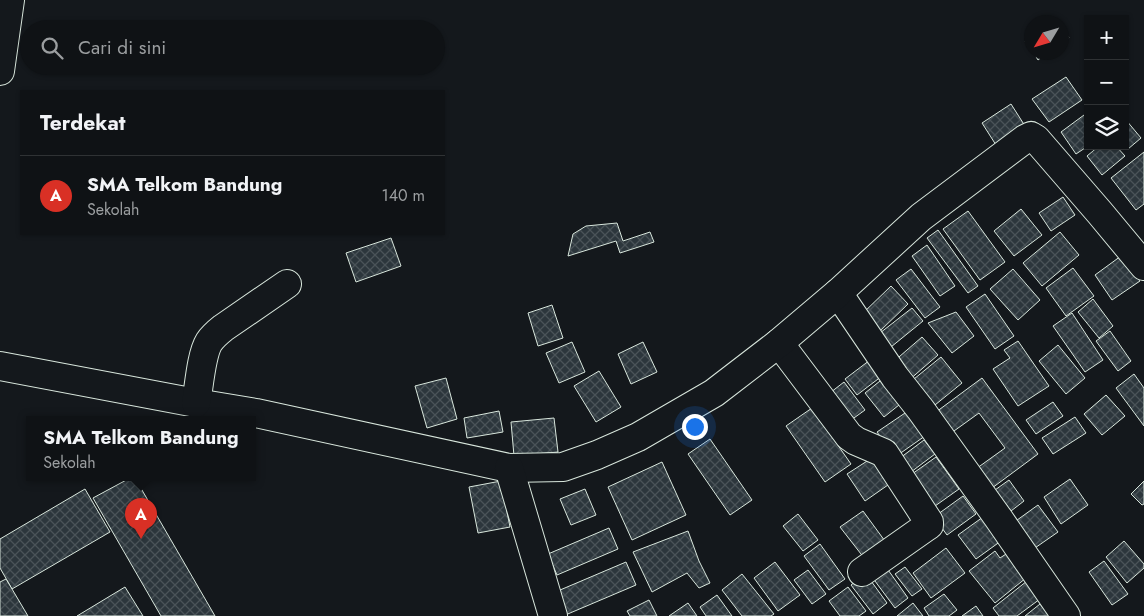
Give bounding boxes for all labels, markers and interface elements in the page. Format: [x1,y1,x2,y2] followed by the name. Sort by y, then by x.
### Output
[1024,15,1069,60] north arrow
[1084,15,1129,150] map controls
[1084,15,1129,60] button: +
[20,20,445,75] search box
[38,34,66,62] icon: search
[78,34,166,61] text: Cari di sini
[1084,60,1129,105] button: −
[1084,105,1129,150] button: layers
[40,108,125,138] text: Terdekat
[87,171,282,198] text: SMA Telkom Bandung
[50,184,62,207] text: A
[382,184,425,207] text: 140 m
[87,198,139,221] text: Sekolah
[682,414,708,440] your location
[26,416,256,481] popup
[43,424,239,451] text: SMA Telkom Bandung
[43,451,96,474] text: Sekolah
[125,498,157,539] pin: A

